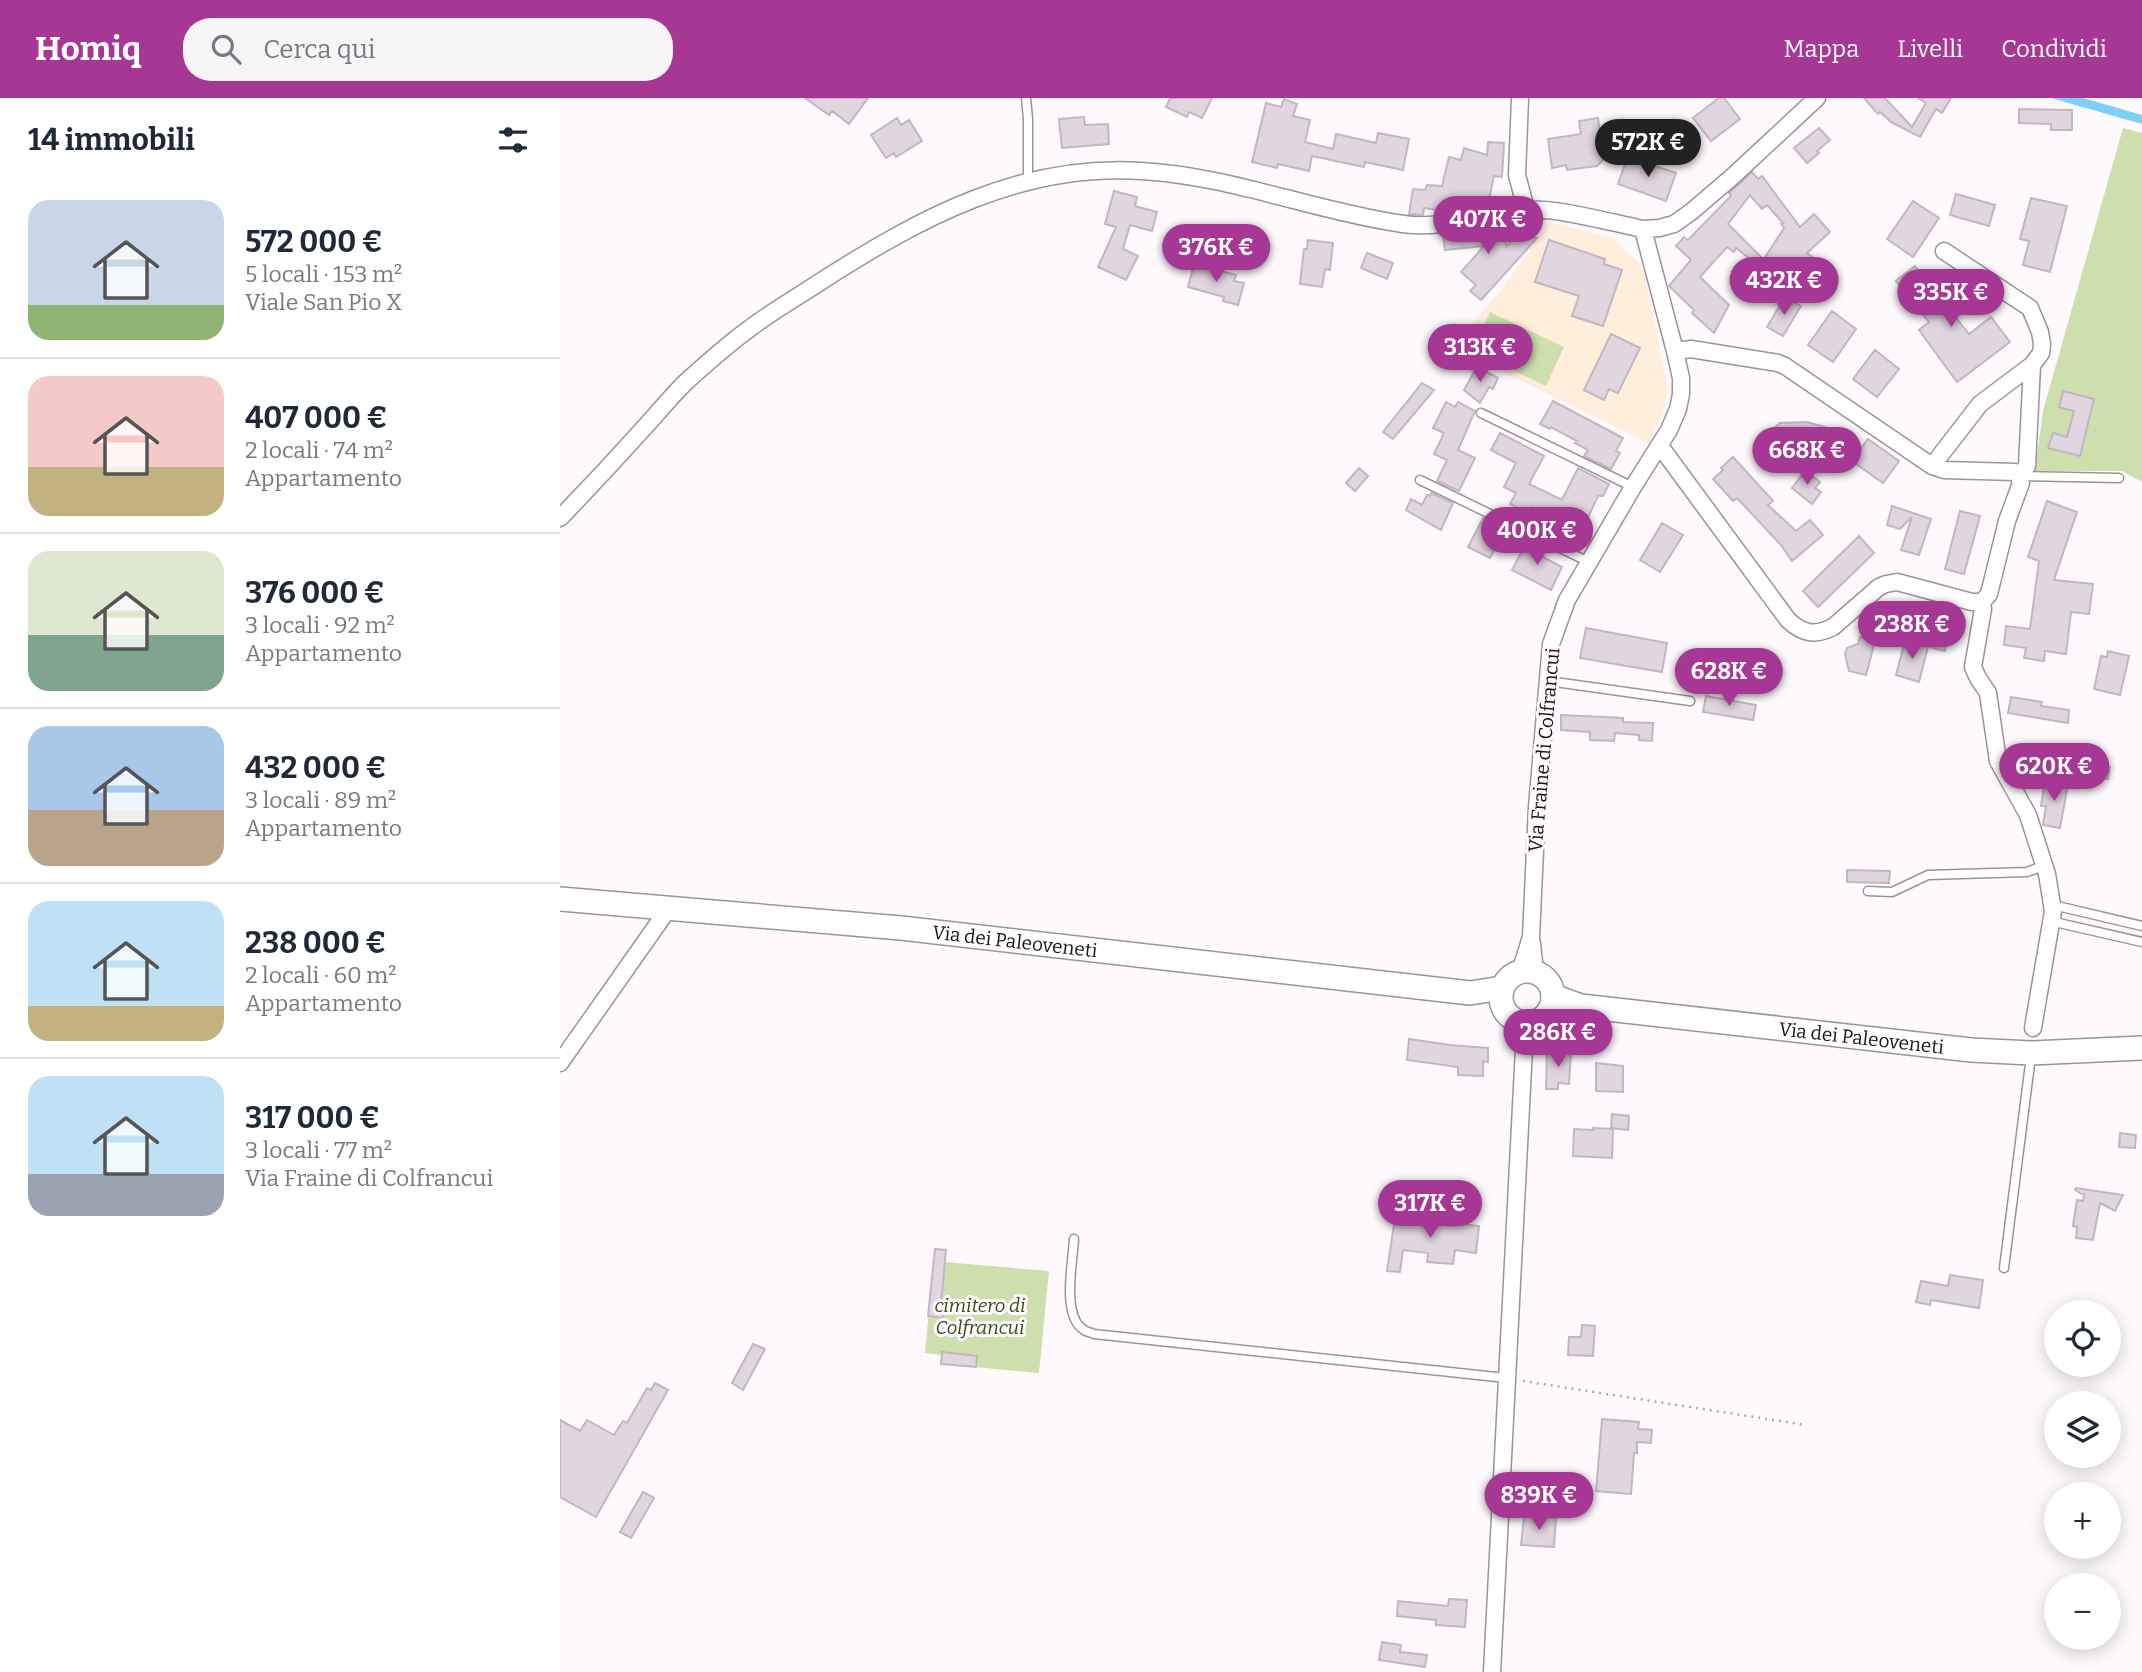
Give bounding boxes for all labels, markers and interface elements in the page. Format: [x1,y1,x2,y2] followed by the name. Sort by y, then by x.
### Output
[183,18,673,81] search box
[35,29,141,69] text: Homiq
[207,30,245,68] icon: search
[263,34,376,65] text: Cerca qui
[1783,35,1859,63] text: Mappa
[1897,35,1963,63] text: Livelli
[2001,35,2107,63] text: Condividi
[1591,120,1705,179] pin: 572K €
[494,121,532,159] icon: filters
[28,122,195,158] text: 14 immobili
[1611,128,1685,156] text: 572K €
[1431,197,1545,256] pin: 407K €
[1449,205,1527,233] text: 407K €
[245,224,383,260] text: 572 000 €
[1159,225,1273,284] pin: 376K €
[84,228,168,312] icon: home
[1178,233,1254,261] text: 376K €
[1727,258,1841,317] pin: 432K €
[245,260,402,288] text: 5 locali · 153 m²
[1746,266,1822,294] text: 432K €
[1894,270,2008,329] pin: 335K €
[1913,278,1989,306] text: 335K €
[245,288,402,316] text: Viale San Pio X
[1423,324,1537,384] pin: 313K €
[1444,333,1516,361] text: 313K €
[245,400,387,436] text: 407 000 €
[84,404,168,488] icon: home
[1750,428,1864,487] pin: 668K €
[245,436,393,464] text: 2 locali · 74 m²
[1768,436,1846,464] text: 668K €
[245,464,402,492] text: Appartamento
[1480,508,1594,567] pin: 400K €
[1497,516,1577,544] text: 400K €
[245,575,385,611] text: 376 000 €
[84,579,168,663] icon: home
[1855,602,1969,661] pin: 238K €
[1874,610,1950,638] text: 238K €
[245,611,395,639] text: 3 locali · 92 m²
[245,639,402,667] text: Appartamento
[1524,646,1564,853] street label: Via Fraine di Colfrancui
[1672,648,1786,708] pin: 628K €
[1691,657,1767,685] text: 628K €
[1997,744,2111,803] pin: 620K €
[245,750,386,786] text: 432 000 €
[2015,752,2093,780] text: 620K €
[84,754,168,838] icon: home
[245,786,396,814] text: 3 locali · 89 m²
[245,814,402,842] text: Appartamento
[931,920,1099,962] street label: Via dei Paleoveneti
[245,925,386,961] text: 238 000 €
[84,929,168,1013] icon: home
[245,961,396,989] text: 2 locali · 60 m²
[245,989,402,1017] text: Appartamento
[1501,1010,1615,1069] pin: 286K €
[1778,1017,1946,1058] street label: Via dei Paleoveneti
[1519,1018,1597,1046] text: 286K €
[245,1100,380,1136] text: 317 000 €
[84,1104,168,1188] icon: home
[245,1136,392,1164] text: 3 locali · 77 m²
[245,1164,493,1192] text: Via Fraine di Colfrancui
[1373,1180,1487,1240] pin: 317K €
[1394,1189,1466,1217] text: 317K €
[934,1294,1026,1339] park label: cimitero di Colfrancui
[2044,1300,2121,1650] map controls
[2044,1300,2121,1377] button: locate
[2044,1391,2121,1468] button: layers
[1482,1472,1596,1532] pin: 839K €
[1501,1481,1577,1509] text: 839K €
[2044,1482,2121,1559] button: +
[2044,1573,2121,1650] button: −

